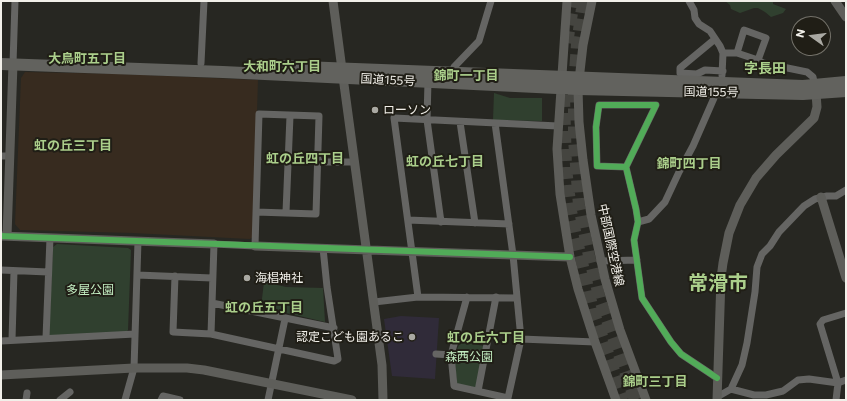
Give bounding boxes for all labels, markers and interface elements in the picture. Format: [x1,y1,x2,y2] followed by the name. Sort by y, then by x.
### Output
[791,16,831,56] north arrow
[793,28,807,39] text: N
[48,51,126,67] district label: 大鳥町五丁目
[243,59,321,75] district label: 大和町六丁目
[744,60,786,76] district label: 字長田
[434,68,498,84] district label: 錦町一丁目
[360,71,416,89] street label: 国道155号
[683,84,739,100] street label: 国道155号
[383,103,431,117] place label: ローソン
[370,105,380,115] marker: ローソン
[34,138,112,154] district label: 虹の丘三丁目
[266,151,344,167] district label: 虹の丘四丁目
[406,154,484,170] district label: 虹の丘七丁目
[657,156,721,172] district label: 錦町四丁目
[595,202,627,288] street label: 中部国際空港線
[255,271,303,285] place label: 海椙神社
[688,271,748,295] district label: 常滑市
[242,273,252,283] marker: 海椙神社
[66,283,114,297] park label: 多屋公園
[225,300,303,316] district label: 虹の丘五丁目
[296,330,404,344] place label: 認定こども園あるこ
[447,330,525,346] district label: 虹の丘六丁目
[407,332,417,342] marker: 認定こども園あるこ
[445,350,493,364] park label: 森西公園
[623,374,687,390] district label: 錦町三丁目

